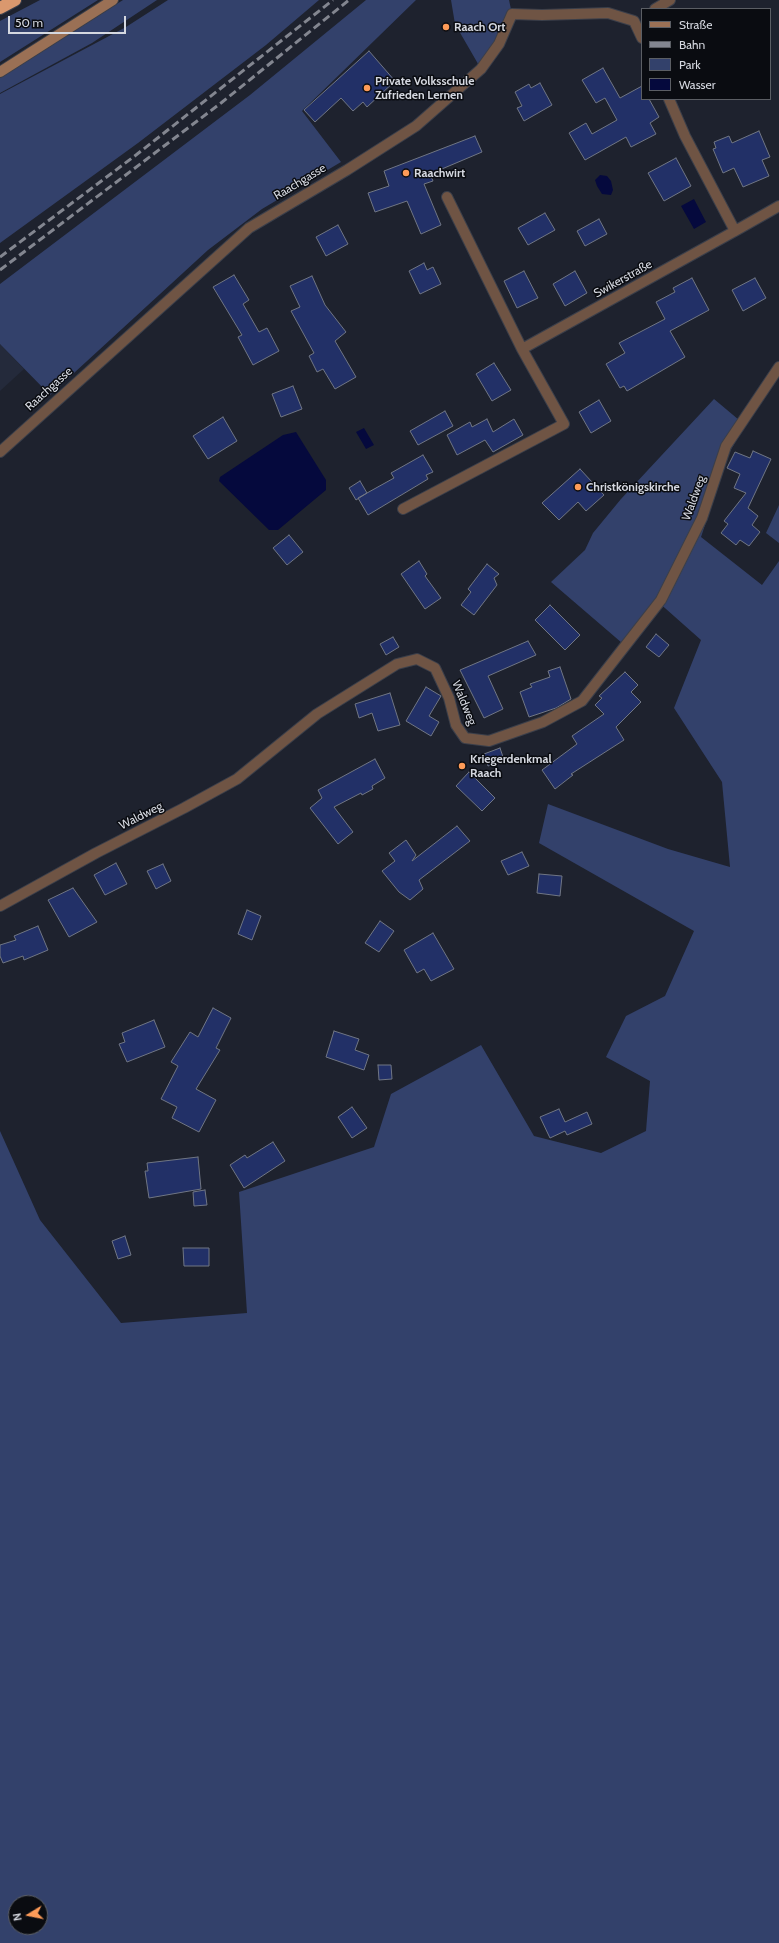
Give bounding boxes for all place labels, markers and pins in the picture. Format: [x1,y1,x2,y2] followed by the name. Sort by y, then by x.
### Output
[454,20,505,34] place label: Raach Ort
[441,22,451,32] marker: Raach Ort
[375,74,474,102] place label: Private Volksschule Zufrieden Lernen
[362,83,372,93] marker: Private Volksschule Zufrieden Lernen
[414,166,465,180] place label: Raachwirt
[401,168,411,178] marker: Raachwirt
[586,480,680,494] place label: Christkönigskirche
[573,482,583,492] marker: Christkönigskirche
[470,752,552,780] place label: Kriegerdenkmal Raach
[457,761,467,771] marker: Kriegerdenkmal Raach

